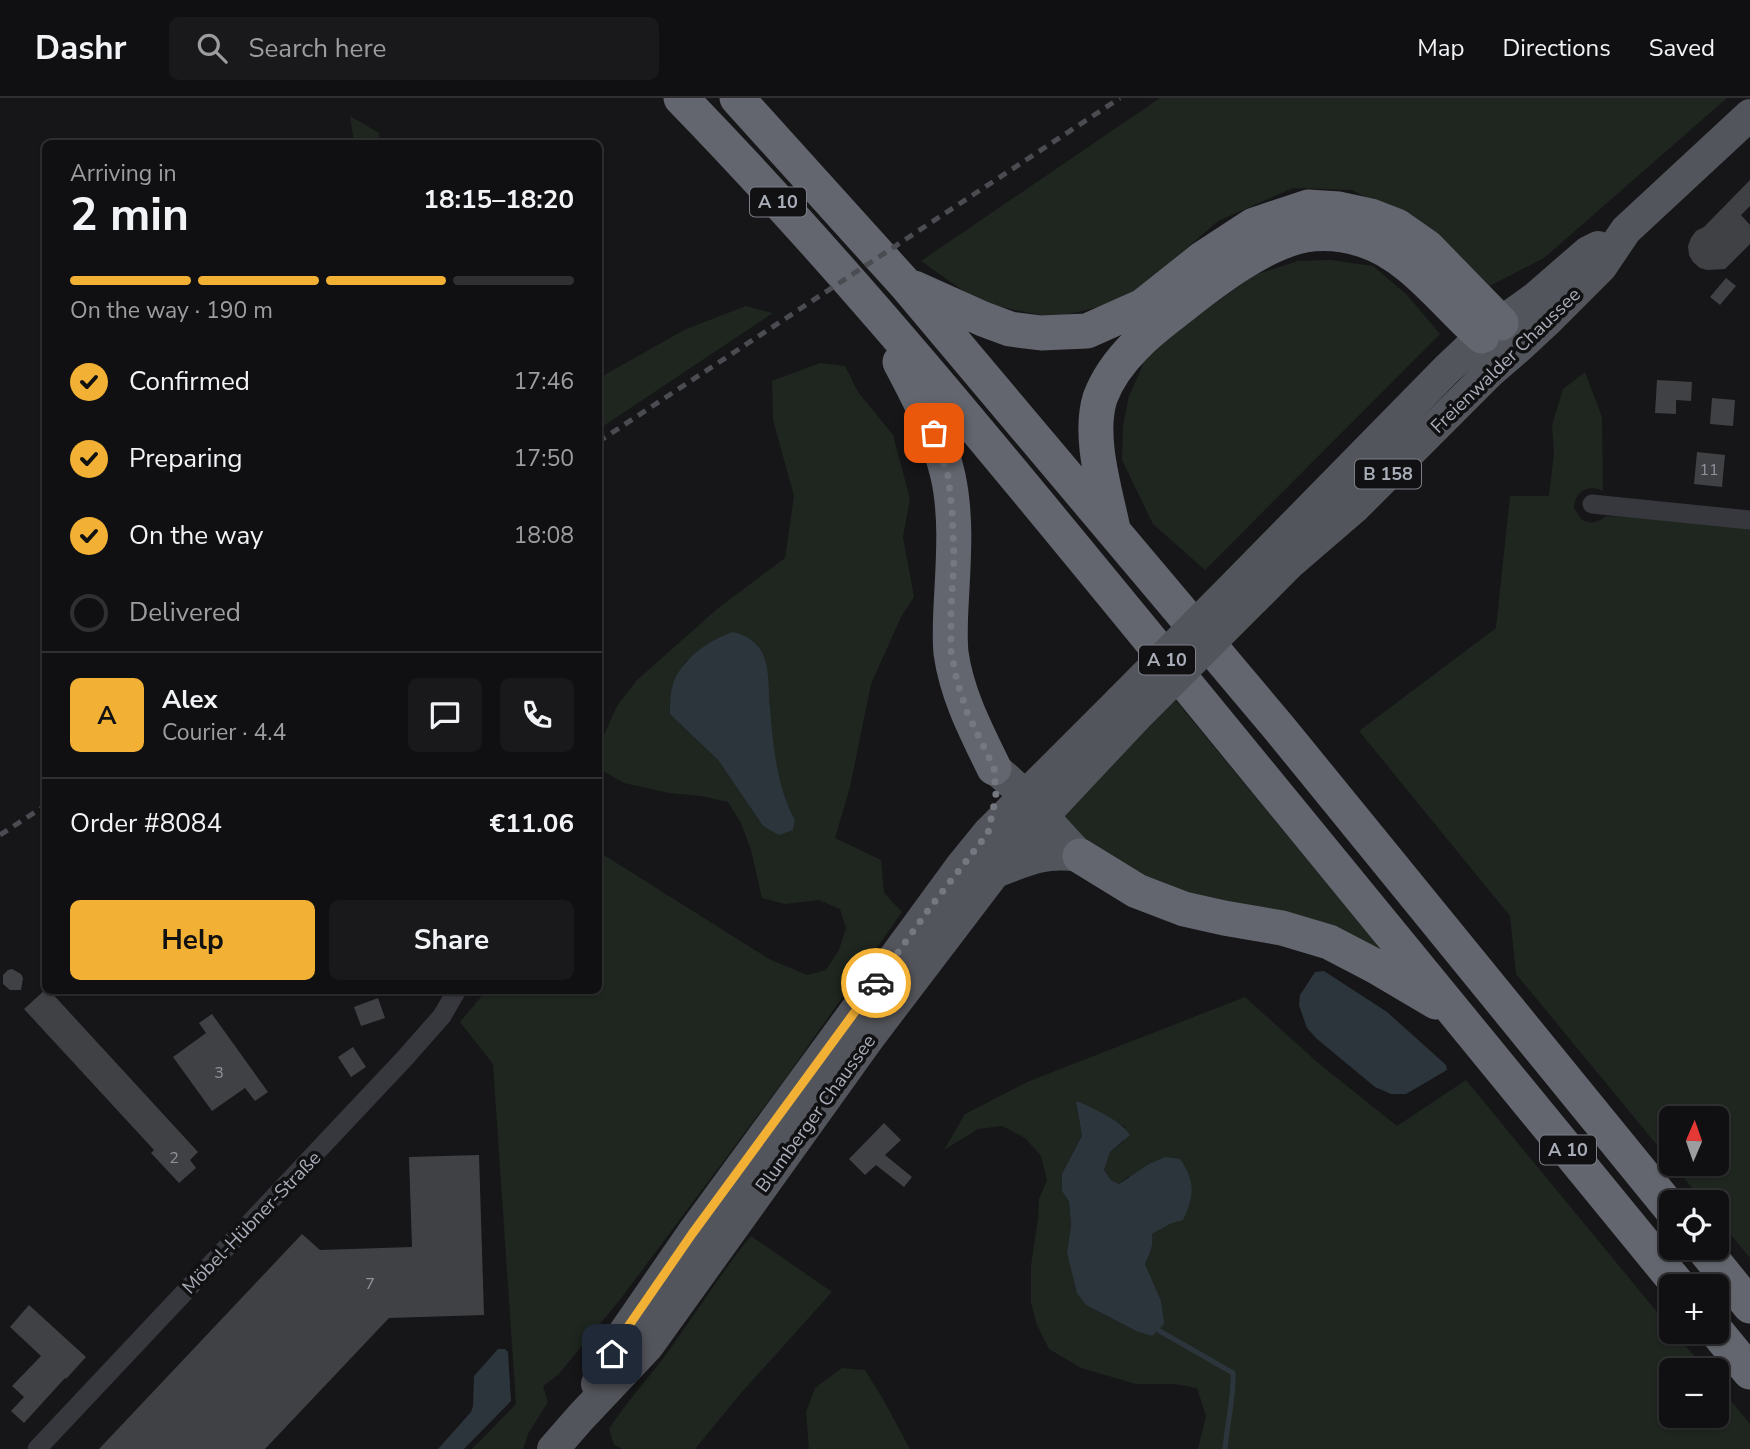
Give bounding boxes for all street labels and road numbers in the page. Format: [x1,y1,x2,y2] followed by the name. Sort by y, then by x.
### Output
[750,188,806,217] road number: A 10
[1425,282,1586,439] street label: Freienwalder Chaussee
[1355,460,1421,488] road number: B 158
[1139,646,1195,674] road number: A 10
[750,1029,882,1198] street label: Blumberger Chaussee
[1540,1135,1596,1164] road number: A 10
[177,1145,327,1300] street label: Möbel-Hübner-Straße

